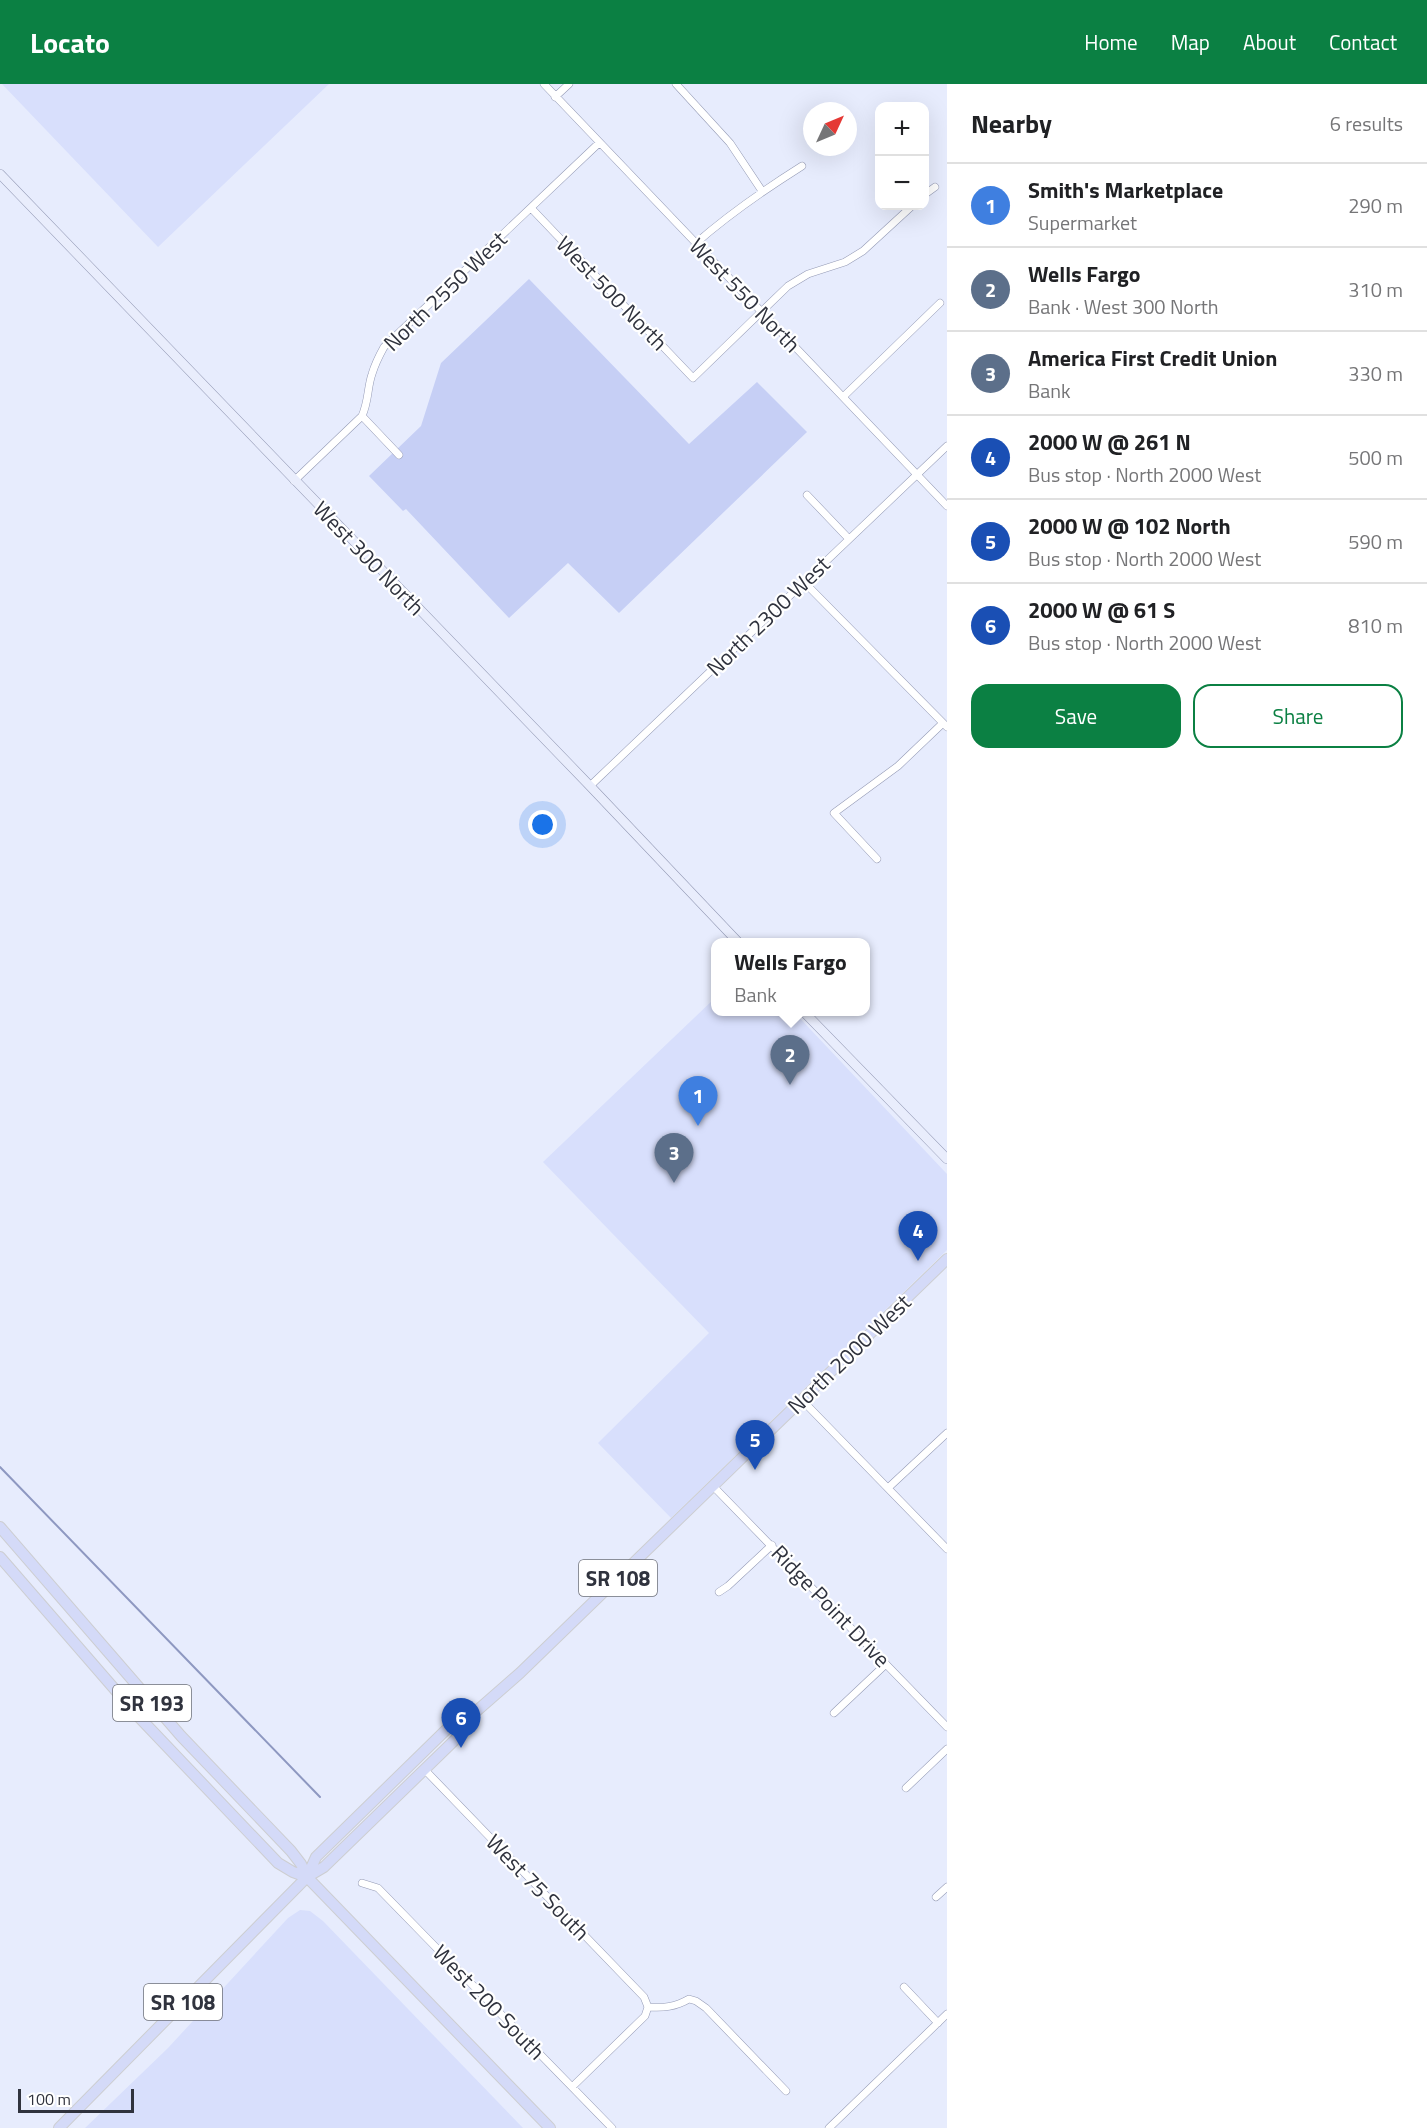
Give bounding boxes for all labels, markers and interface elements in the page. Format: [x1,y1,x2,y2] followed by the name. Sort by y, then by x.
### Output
[30,21,110,64] text: Locato
[1084,26,1138,58] text: Home
[1171,26,1210,58] text: Map
[1243,26,1296,58] text: About
[1329,26,1397,58] text: Contact
[803,102,857,156] north arrow
[875,102,929,210] map controls
[875,102,929,156] button: +
[971,104,1052,143] text: Nearby
[1330,108,1403,139] text: 6 results
[875,156,929,210] button: −
[1028,173,1223,207] text: Smith's Marketplace
[985,190,996,221] text: 1
[1348,190,1403,221] text: 290 m
[1028,207,1137,238] text: Supermarket
[375,223,515,359] street label: North 2550 West
[548,228,676,358] street label: West 500 North
[681,230,809,360] street label: West 550 North
[1028,257,1141,291] text: Wells Fargo
[985,274,996,305] text: 2
[1348,274,1403,305] text: 310 m
[1028,291,1219,322] text: Bank · West 300 North
[1028,341,1277,375] text: America First Credit Union
[985,358,996,389] text: 3
[1348,358,1403,389] text: 330 m
[1028,375,1071,406] text: Bank
[1028,425,1191,459] text: 2000 W @ 261 N
[985,442,996,473] text: 4
[1348,442,1403,473] text: 500 m
[1028,459,1261,490] text: Bus stop · North 2000 West
[305,493,433,623] street label: West 300 North
[1028,509,1231,543] text: 2000 W @ 102 North
[985,526,996,557] text: 5
[1348,526,1403,557] text: 590 m
[1028,543,1261,574] text: Bus stop · North 2000 West
[698,548,838,684] street label: North 2300 West
[1028,593,1175,627] text: 2000 W @ 61 S
[985,610,996,641] text: 6
[1348,610,1403,641] text: 810 m
[1028,627,1261,658] text: Bus stop · North 2000 West
[971,684,1181,748] button: Save
[1193,684,1403,748] button: Share
[528,810,557,839] your location
[711,938,870,1016] popup
[734,945,847,979] text: Wells Fargo
[734,979,777,1010] text: Bank
[770,1036,810,1085] pin: 2
[678,1076,718,1126] pin: 1
[654,1134,694,1183] pin: 3
[898,1212,938,1261] pin: 4
[779,1286,919,1422] street label: North 2000 West
[736,1420,774,1470] pin: 5
[764,1537,898,1675] street label: Ridge Point Drive
[579,1560,657,1596] road number: SR 108
[113,1685,191,1721] road number: SR 193
[442,1698,480,1748] pin: 6
[478,1826,598,1948] street label: West 75 South
[425,1936,553,2068] street label: West 200 South
[144,1984,222,2020] road number: SR 108
[18,2086,134,2114] scale bar
[27,2087,71,2111] text: 100 m

